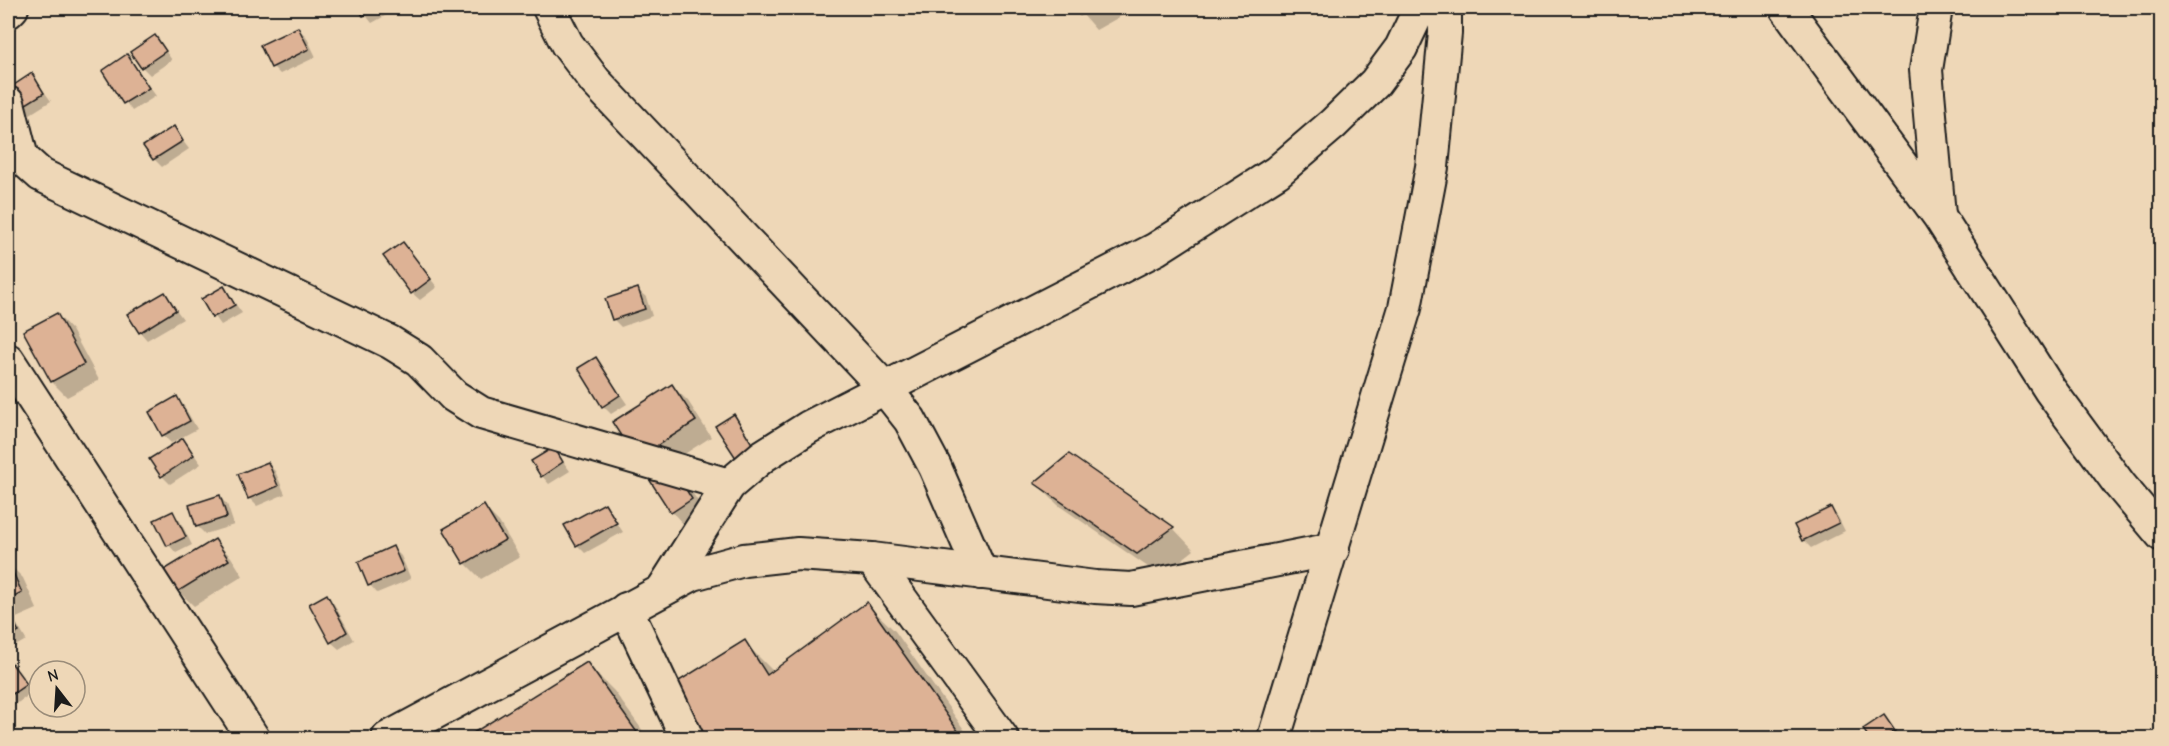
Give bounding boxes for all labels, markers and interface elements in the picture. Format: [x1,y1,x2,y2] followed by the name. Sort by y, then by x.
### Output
[27,659,87,719] north arrow
[45,665,61,686] text: N

